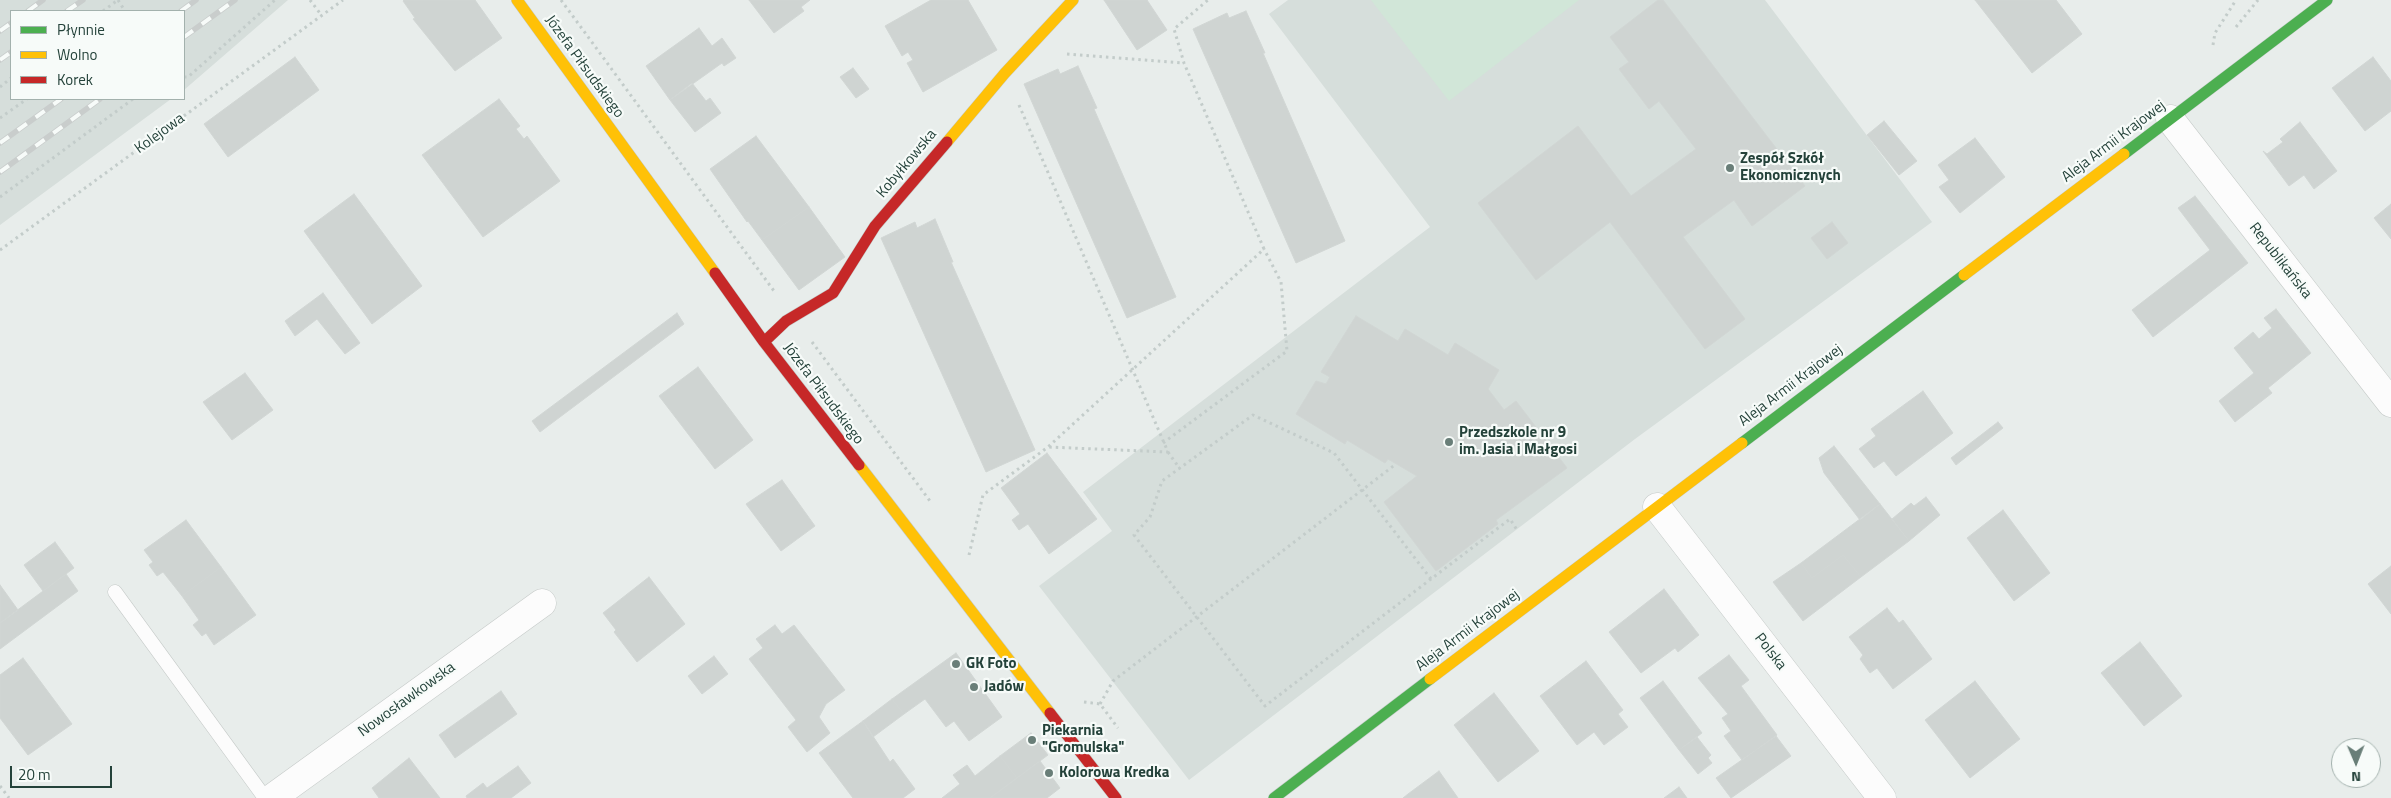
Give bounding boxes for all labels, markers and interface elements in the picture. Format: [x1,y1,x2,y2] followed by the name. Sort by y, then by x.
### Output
[10,10,185,100] legend
[541,12,627,122] street label: Józefa Piłsudskiego
[57,18,105,41] text: Płynnie
[57,43,97,66] text: Wolno
[57,68,93,91] text: Korek
[2059,97,2169,187] street label: Aleja Armii Krajowej
[132,110,188,158] street label: Kolejowa
[873,126,941,202] street label: Kobyłkowska
[1740,150,1841,185] place label: Zespół Szkół Ekonomicznych
[1724,162,1736,174] marker: Zespół Szkół Ekonomicznych
[2245,219,2315,303] street label: Republikańska
[779,340,867,448] street label: Józefa Piłsudskiego
[1736,341,1846,431] street label: Aleja Armii Krajowej
[1459,424,1577,459] place label: Przedszkole nr 9 im. Jasia i Małgosi
[1443,436,1455,448] marker: Przedszkole nr 9 im. Jasia i Małgosi
[1413,586,1523,676] street label: Aleja Armii Krajowej
[1750,630,1790,674] street label: Polska
[966,655,1016,673] place label: GK Foto
[950,658,962,670] marker: GK Foto
[355,659,459,741] street label: Nowosławkowska
[984,678,1024,696] place label: Jadów
[968,681,980,693] marker: Jadów
[1042,722,1124,757] place label: Piekarnia "Gromulska"
[1026,734,1038,746] marker: Piekarnia "Gromulska"
[2331,738,2381,788] north arrow
[12,756,115,788] scale bar
[18,763,51,786] text: 20 m
[1059,764,1169,782] place label: Kolorowa Kredka
[1043,767,1055,779] marker: Kolorowa Kredka
[2351,767,2361,788] text: N

